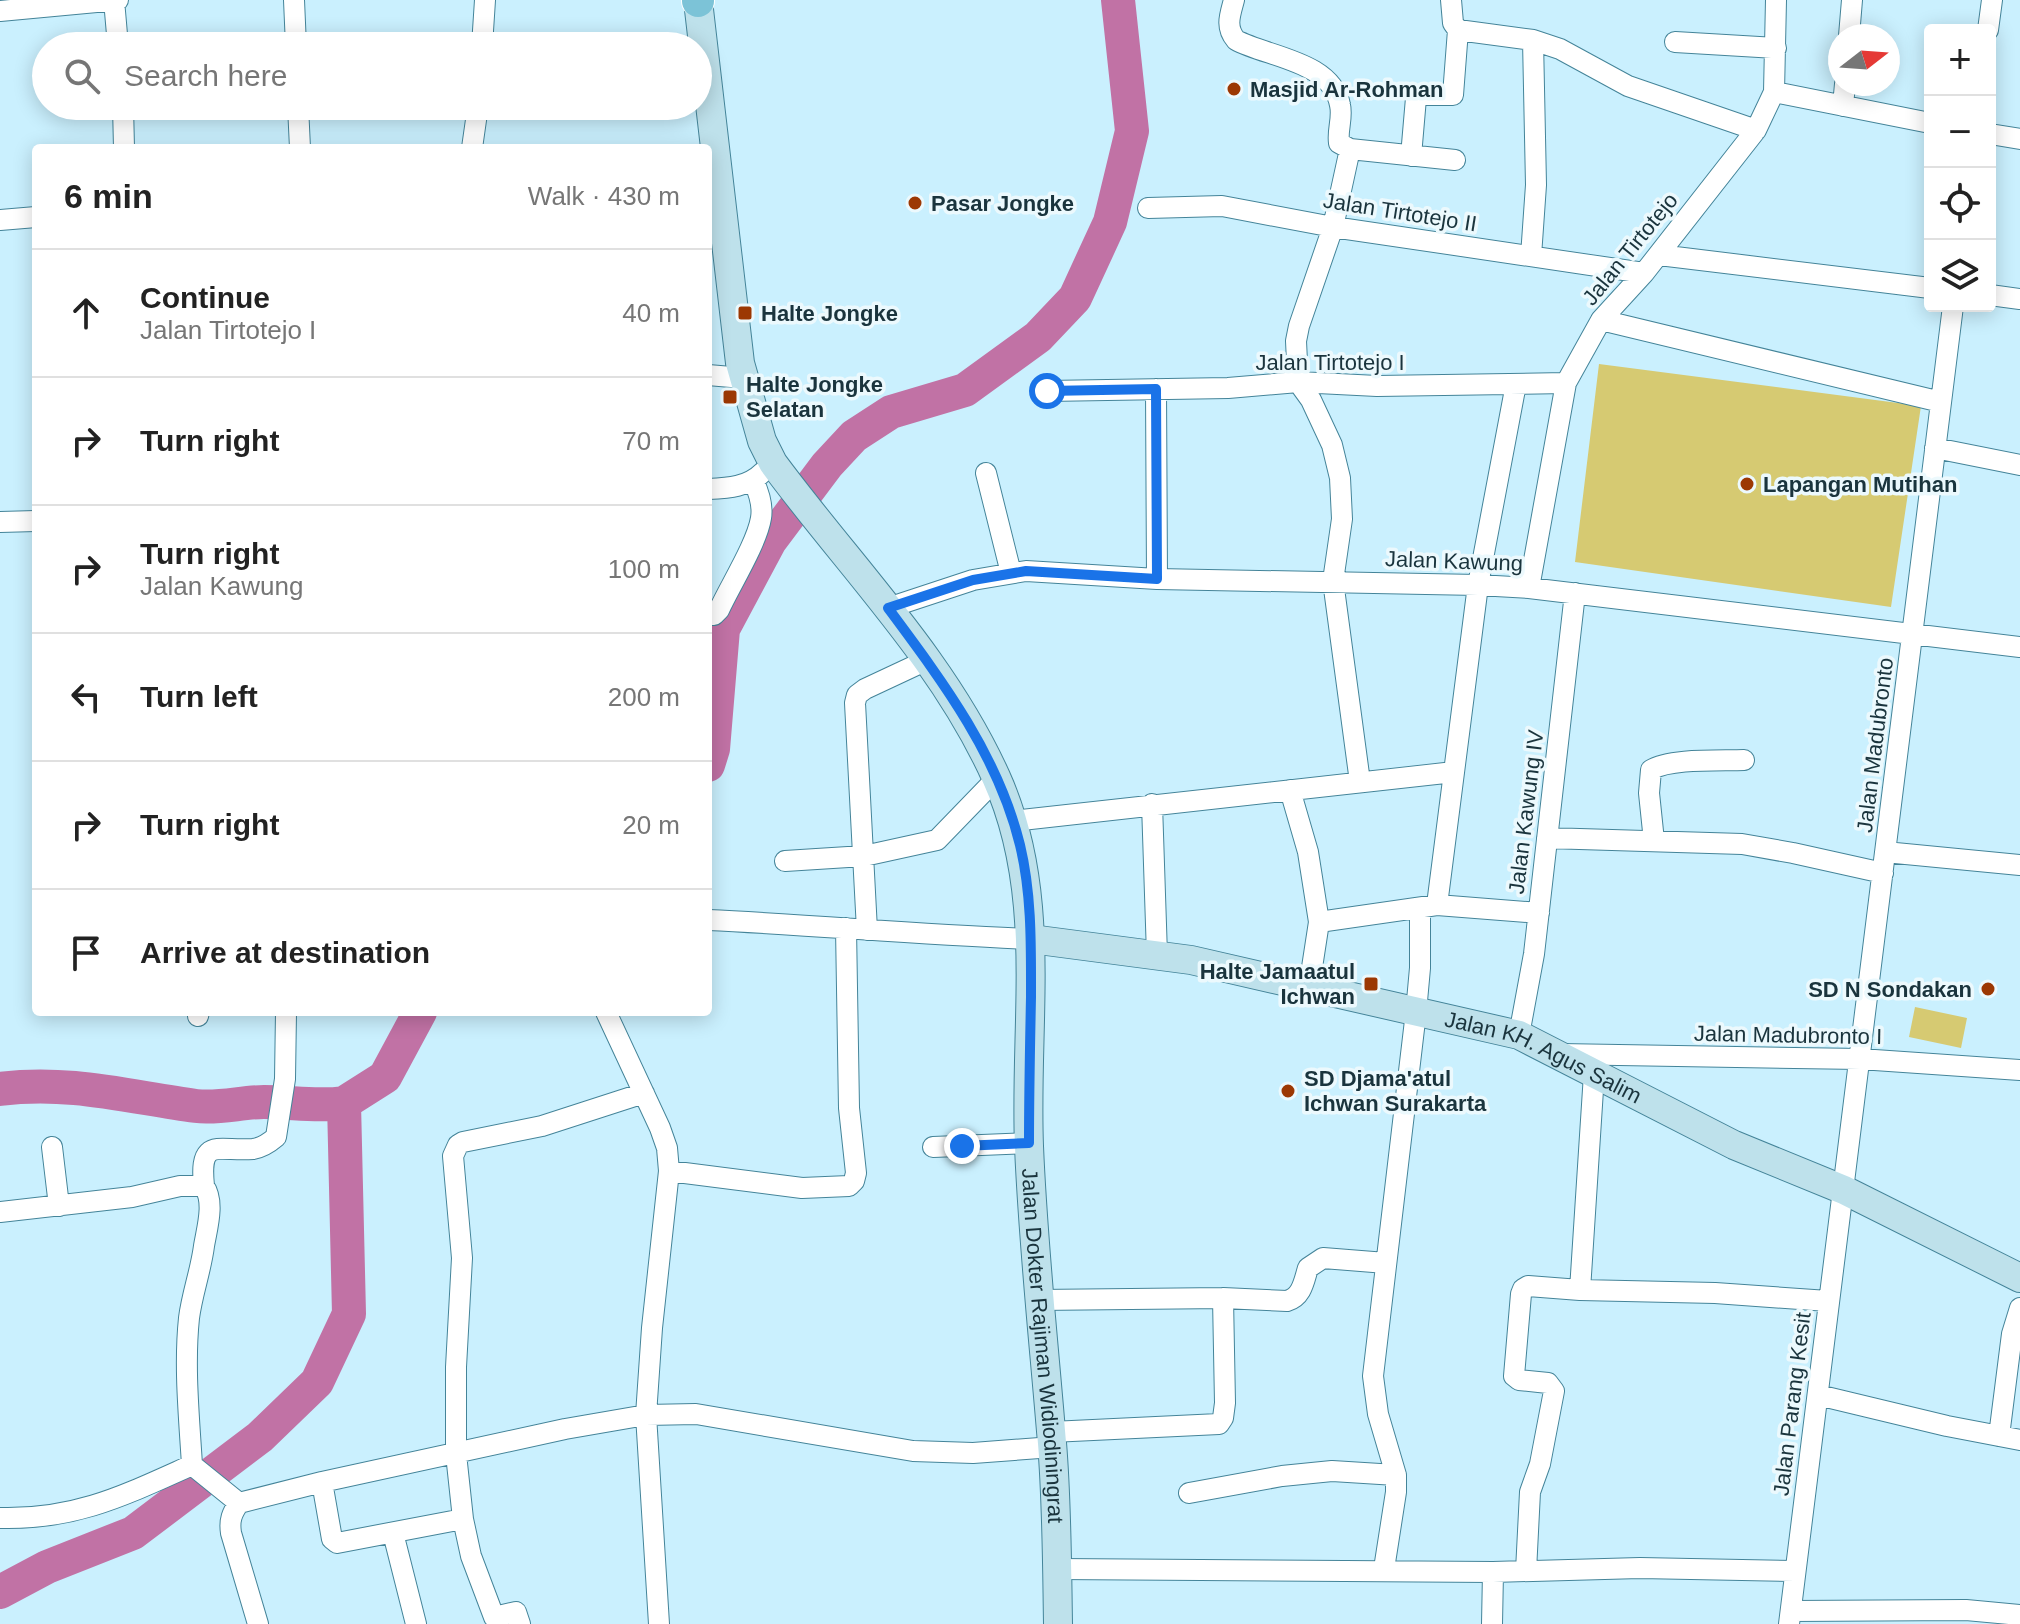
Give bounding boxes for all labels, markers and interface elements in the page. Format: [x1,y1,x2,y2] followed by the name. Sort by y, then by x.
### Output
[1828,24,1900,96] north arrow
[1924,24,1996,312] map controls
[1924,24,1996,96] button: +
[32,32,712,120] search box
[60,54,104,98] icon: search
[124,59,287,92] text: Search here
[1250,77,1444,102] place label: Masjid Ar-Rohman
[1225,80,1243,98] marker: Masjid Ar-Rohman
[1924,96,1996,168] button: −
[1924,168,1996,240] button: locate
[64,177,153,215] text: 6 min
[528,181,680,211] text: Walk · 430 m
[1321,188,1479,236] street label: Jalan Tirtotejo II
[1577,188,1683,310] street label: Jalan Tirtotejo
[931,191,1074,216] place label: Pasar Jongke
[906,194,924,212] marker: Pasar Jongke
[1924,240,1996,312] button: layers
[140,281,270,314] text: Continue
[64,291,108,335] icon: ahead
[622,298,680,328] text: 40 m
[761,301,898,326] place label: Halte Jongke
[736,304,754,322] marker: Halte Jongke
[140,315,316,345] text: Jalan Tirtotejo I
[1255,350,1405,375] street label: Jalan Tirtotejo I
[746,372,883,422] place label: Halte Jongke Selatan
[1029,373,1065,409] route start
[721,388,739,406] marker: Halte Jongke Selatan
[64,419,108,463] icon: right
[140,424,279,457] text: Turn right
[622,426,680,456] text: 70 m
[1763,472,1957,497] place label: Lapangan Mutihan
[1738,475,1756,493] marker: Lapangan Mutihan
[140,537,279,570] text: Turn right
[1384,546,1524,576] street label: Jalan Kawung
[64,547,108,591] icon: right
[608,554,680,584] text: 100 m
[140,571,303,601] text: Jalan Kawung
[1852,656,1898,834] street label: Jalan Madubronto
[64,675,108,719] icon: left
[140,680,258,713] text: Turn left
[608,682,680,712] text: 200 m
[1504,728,1549,895] street label: Jalan Kawung IV
[64,803,108,847] icon: right
[140,808,279,841] text: Turn right
[622,810,680,840] text: 20 m
[64,931,108,975] icon: arrive
[140,936,430,969] text: Arrive at destination
[1200,959,1355,1009] place label: Halte Jamaatul Ichwan
[1362,975,1380,993] marker: Halte Jamaatul Ichwan
[1808,977,1972,1002] place label: SD N Sondakan
[1979,980,1997,998] marker: SD N Sondakan
[1442,1006,1646,1108] street label: Jalan KH. Agus Salim
[1694,1021,1882,1049] street label: Jalan Madubronto I
[1304,1066,1487,1116] place label: SD Djama'atul Ichwan Surakarta
[1279,1082,1297,1100] marker: SD Djama'atul Ichwan Surakarta
[944,1128,980,1164] route end
[1018,1167,1069,1524] street label: Jalan Dokter Rajiman Widiodiningrat
[1768,1311,1816,1497] street label: Jalan Parang Kesit

